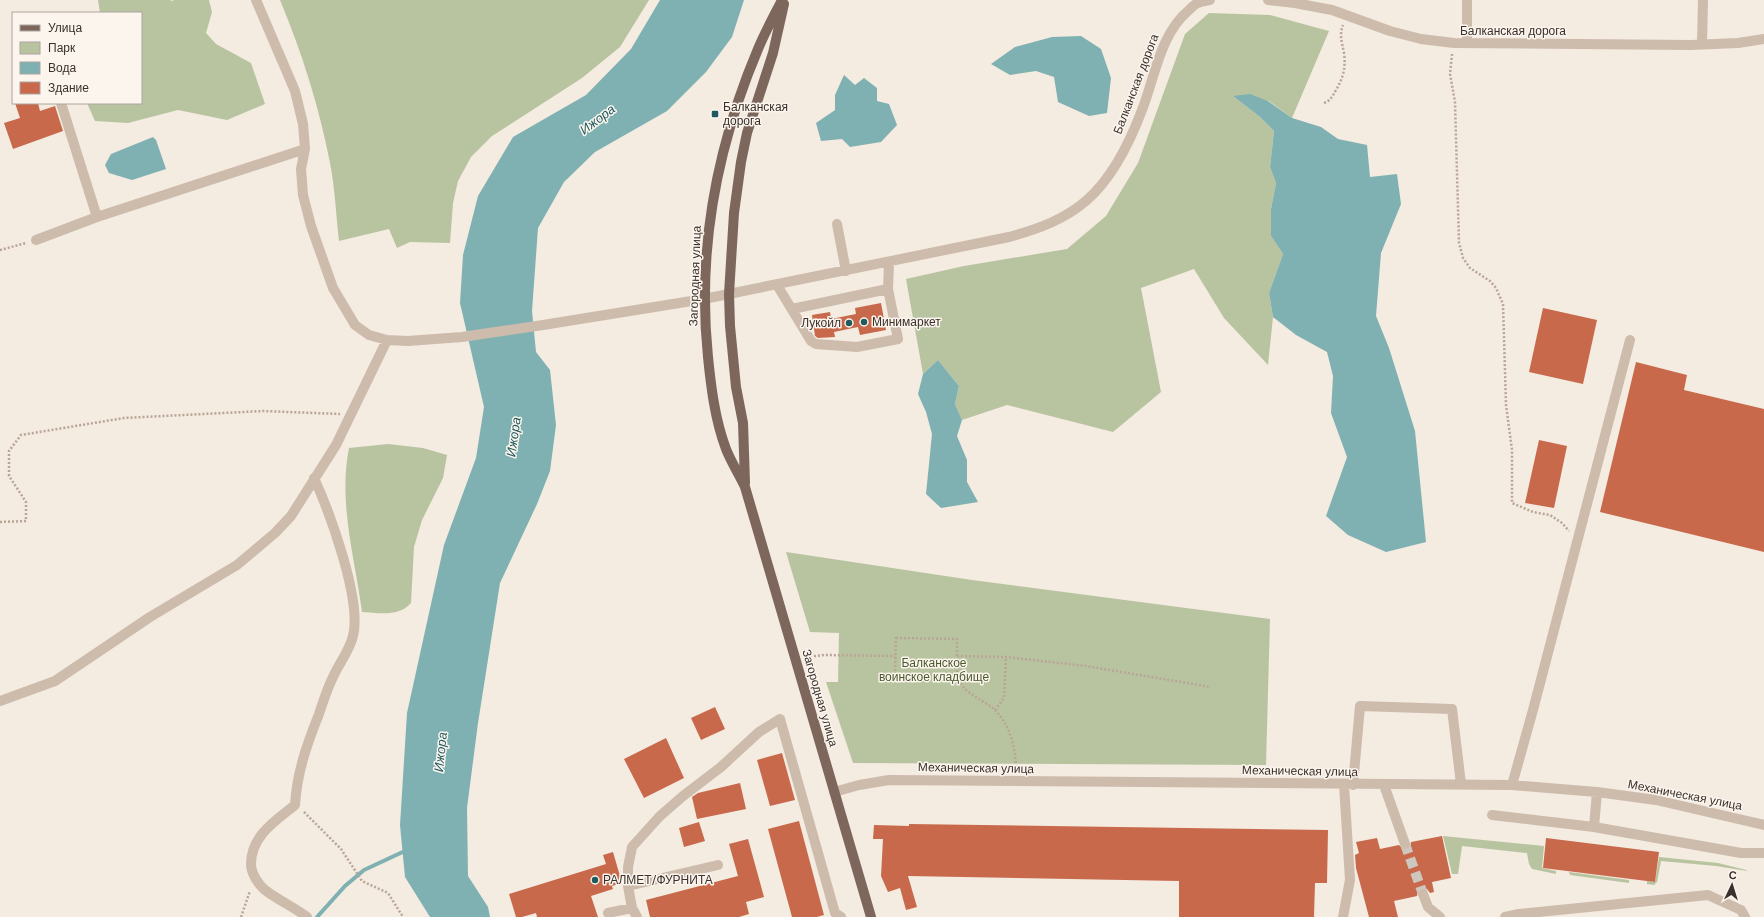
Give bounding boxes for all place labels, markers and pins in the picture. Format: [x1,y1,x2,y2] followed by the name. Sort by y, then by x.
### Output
[723,99,788,129] place label: Балканская дорога
[710,109,720,119] marker: Балканская дорога
[872,314,941,330] place label: Минимаркет
[801,315,841,331] place label: Лукойл
[859,317,869,327] marker: Минимаркет
[844,318,854,328] marker: Лукойл
[603,872,713,888] place label: РАЛМЕТ/ФУРНИТА
[590,875,600,885] marker: РАЛМЕТ/ФУРНИТА

